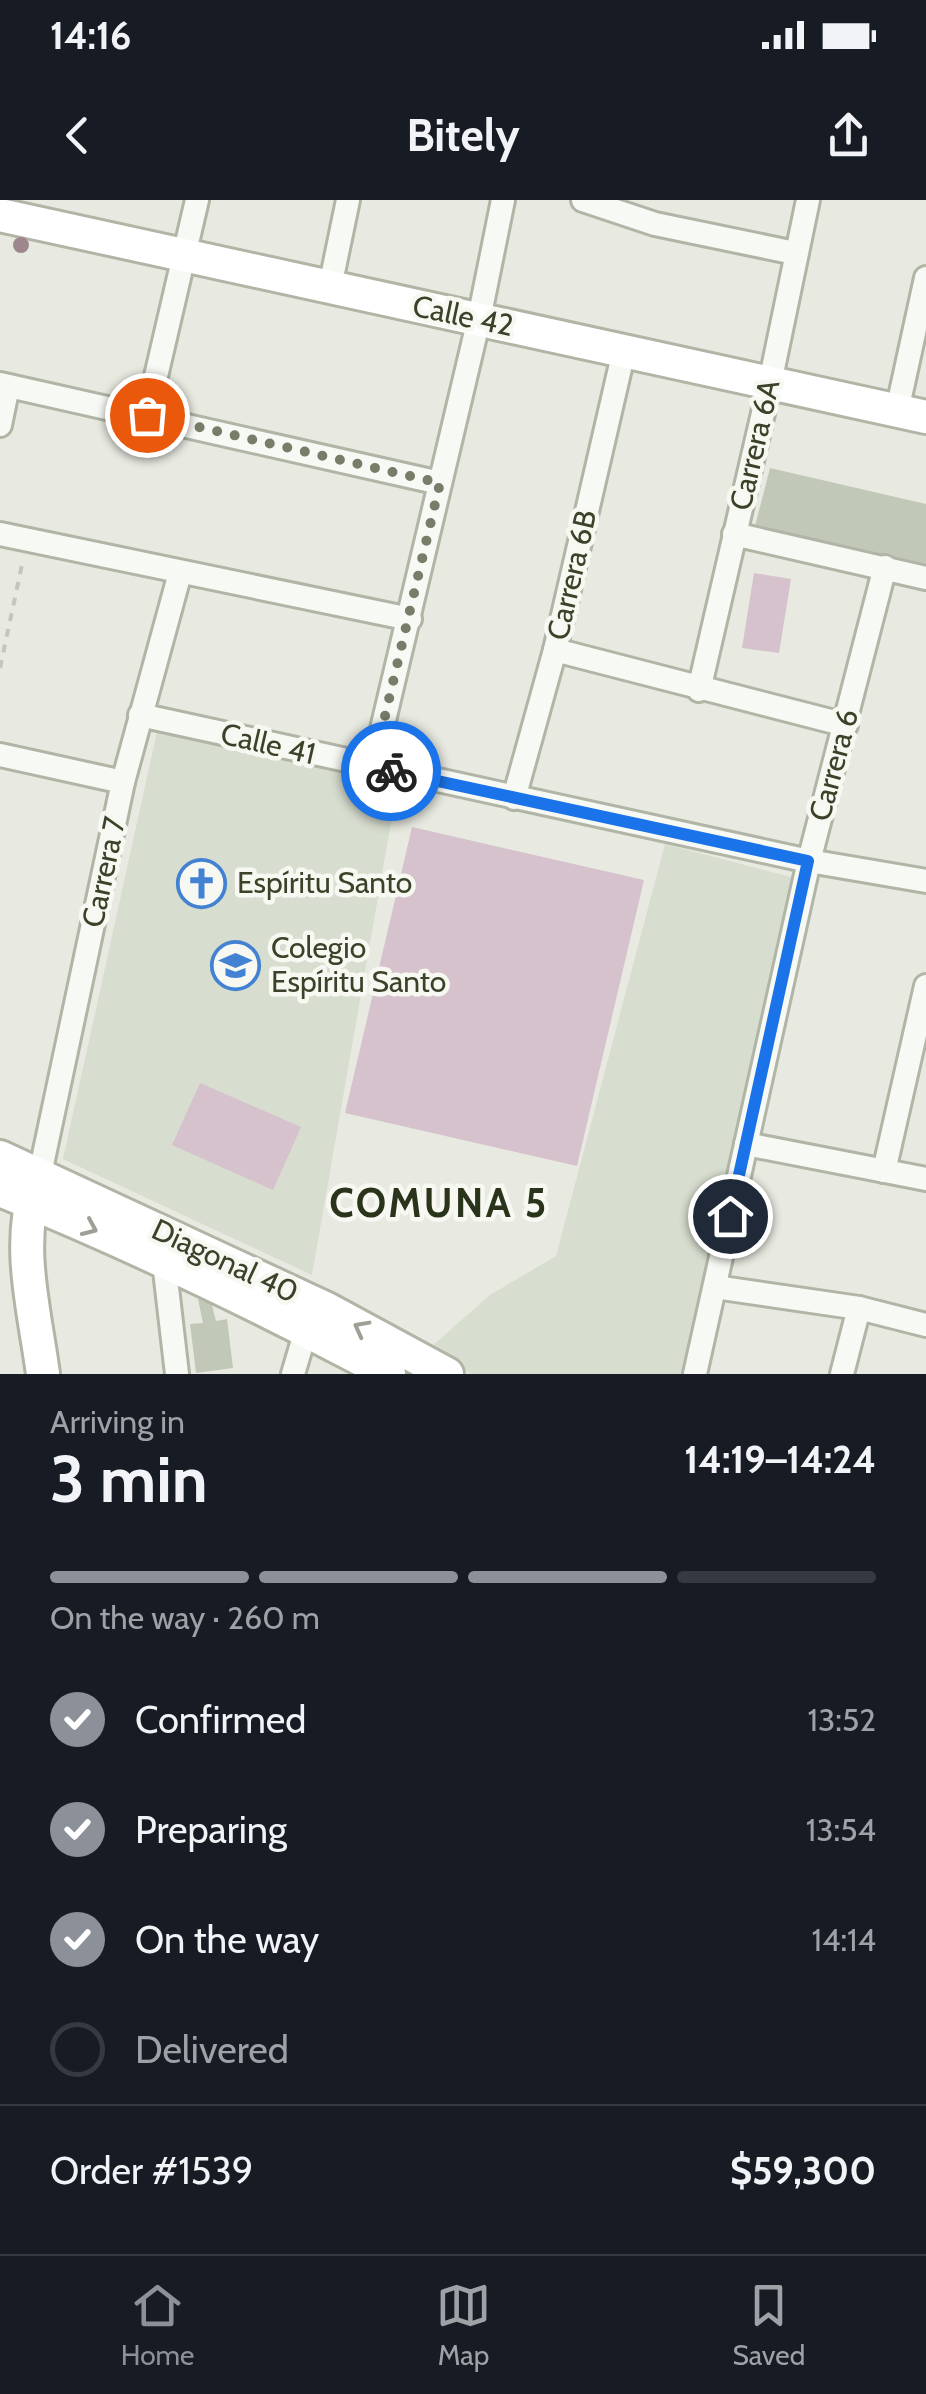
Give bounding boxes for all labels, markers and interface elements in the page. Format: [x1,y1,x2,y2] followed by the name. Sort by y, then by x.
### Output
[50,12,131,59] text: 14:16
[50,108,105,163] icon: back
[406,108,520,162] text: Bitely
[821,108,876,163] icon: share
[409,287,517,344] street label: Calle 42
[105,373,190,458] pin
[722,376,788,514] street label: Carrera 6A
[120,388,175,443] icon: bag
[539,506,604,643] street label: Carrera 6B
[801,705,866,825] street label: Carrera 6
[217,715,319,772] street label: Calle 41
[341,721,441,821] courier
[364,744,419,799] icon: bike
[74,813,133,931] street label: Carrera 7
[176,857,228,909] church icon: Espíritu Santo
[237,864,412,901] place label: Espíritu Santo
[271,929,446,1000] place label: Colegio Espíritu Santo
[210,939,262,991] school or university icon: Colegio Espíritu Santo
[688,1174,773,1259] pin
[329,1178,549,1227] district label: COMUNA 5
[703,1189,758,1244] icon: home
[146,1211,304,1311] street label: Diagonal 40
[80,1216,98,1236] one-way arrow
[354,1320,372,1340] one-way arrow
[50,1402,185,1441] text: Arriving in
[684,1436,876,1483] text: 14:19–14:24
[50,1439,208,1518] text: 3 min
[50,1598,320,1637] text: On the way · 260 m
[50,1692,105,1747] icon: check
[135,1696,306,1743] text: Confirmed
[808,1700,876,1739] text: 13:52
[50,1802,105,1857] icon: check
[135,1806,287,1853] text: Preparing
[806,1810,876,1849] text: 13:54
[50,1912,105,1967] icon: check
[135,1916,319,1963] text: On the way
[811,1920,876,1959] text: 14:14
[135,2026,289,2073] text: Delivered
[50,2147,253,2194] text: Order #1539
[730,2147,876,2194] text: $59,300
[121,2278,194,2372] tab: Home
[436,2278,491,2372] tab: Map
[733,2278,805,2372] tab: Saved

